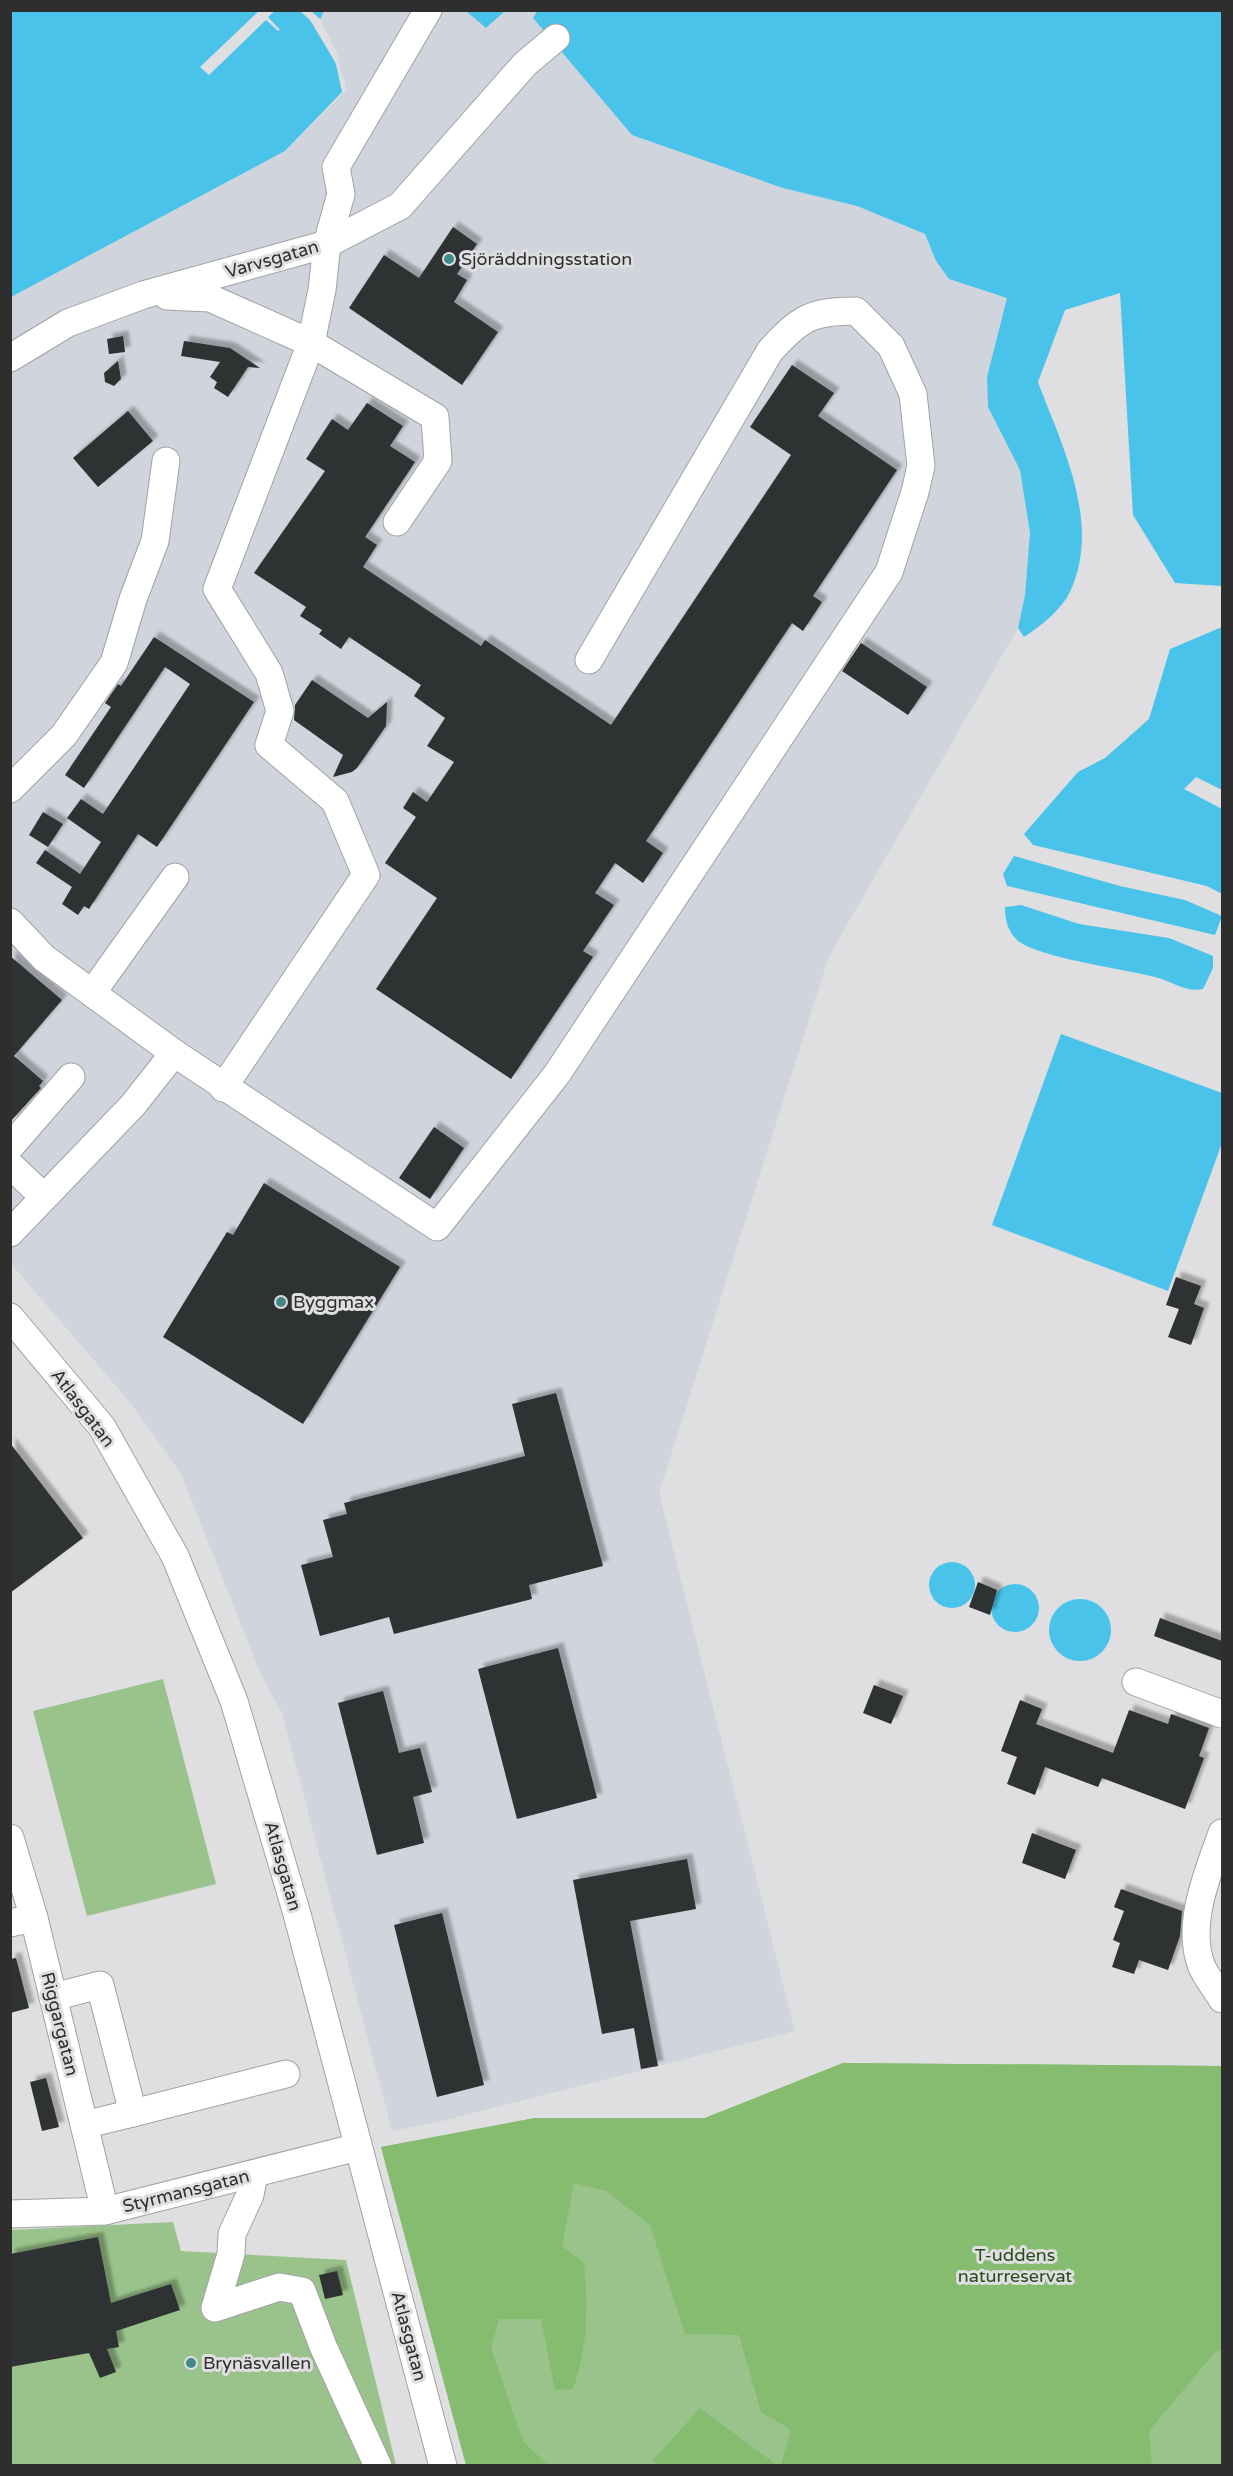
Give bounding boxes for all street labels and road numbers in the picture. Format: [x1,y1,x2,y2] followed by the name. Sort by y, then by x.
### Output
[223,235,321,283] street label: Varvsgatan
[46,1365,120,1451] street label: Atlasgatan
[260,1819,306,1913] street label: Atlasgatan
[37,1970,83,2078] street label: Riggargatan
[121,2165,251,2217] street label: Styrmansgatan
[386,2289,432,2383] street label: Atlasgatan

